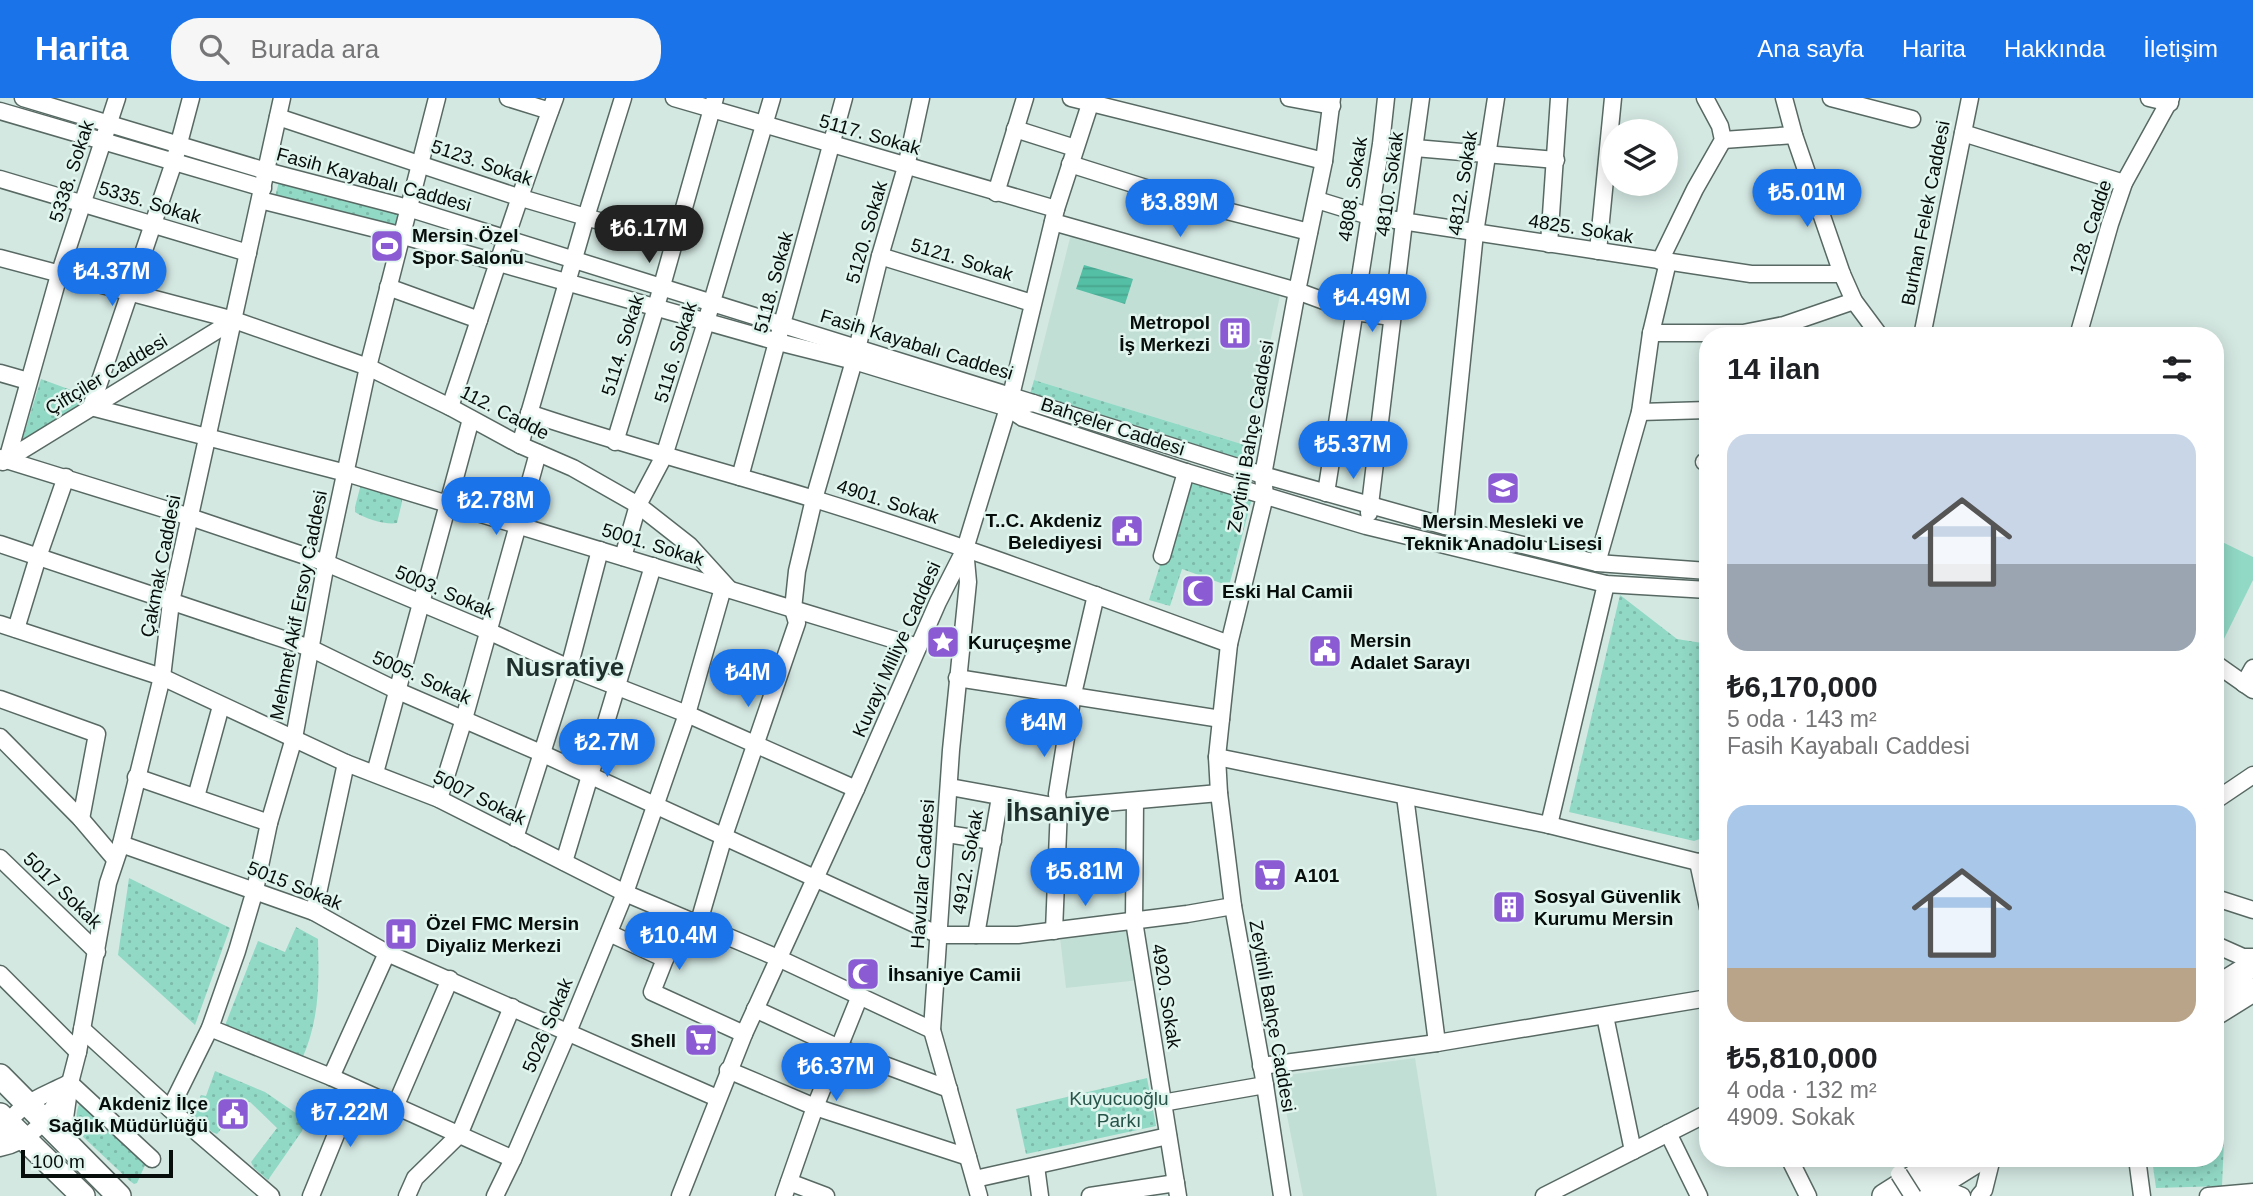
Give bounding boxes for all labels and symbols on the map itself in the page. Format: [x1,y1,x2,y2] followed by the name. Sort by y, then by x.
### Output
[817,110,923,159] street label: 5117. Sokak
[45,117,98,225] street label: 5338. Sokak
[1897,119,1954,307] street label: Burhan Felek Caddesi
[1444,129,1481,237] street label: 4812. Sokak
[1372,130,1407,238] street label: 4810. Sokak
[428,135,536,190] street label: 5123. Sokak
[1334,135,1371,243] street label: 4808. Sokak
[274,143,474,216] street label: Fasih Kayabalı Caddesi
[1750,170,1864,229] pin: ₺5.01M
[96,177,204,228] street label: 5335. Sokak
[2065,177,2116,277] street label: 128. Cadde
[842,178,891,286] street label: 5120. Sokak
[1123,180,1237,239] pin: ₺3.89M
[592,206,706,265] pin: ₺6.17M
[1527,210,1635,247] street label: 4825. Sokak
[412,225,524,268] place label: Mersin Özel Spor Salonu
[368,227,406,265] sports icon: Mersin Özel Spor Salonu
[750,229,797,335] street label: 5118. Sokak
[908,234,1016,285] street label: 5121. Sokak
[55,248,169,308] pin: ₺4.37M
[1315,274,1429,334] pin: ₺4.49M
[597,292,648,398] street label: 5114. Sokak
[650,299,701,405] street label: 5116. Sokak
[818,305,1016,384] street label: Fasih Kayabalı Caddesi
[1119,312,1210,355] place label: Metropol İş Merkezi
[1216,314,1254,352] building icon: Metropol İş Merkezi
[42,330,171,419] street label: Çiftçiler Caddesi
[1223,339,1278,534] street label: Zeytinli Bahçe Caddesi
[457,381,553,444] street label: 112. Cadde
[1038,393,1187,460] street label: Bahçeler Caddesi
[1296,422,1410,481] pin: ₺5.37M
[1484,469,1522,507] school or university icon: Mersin Mesleki ve Teknik Anadolu Lisesi
[834,475,942,528] street label: 4901. Sokak
[439,478,553,537] pin: ₺2.78M
[266,489,331,722] street label: Mehmet Akif Ersoy Caddesi
[136,493,185,639] street label: Çakmak Caddesi
[986,510,1102,553] place label: T..C. Akdeniz Belediyesi
[1404,511,1602,554] place label: Mersin Mesleki ve Teknik Anadolu Lisesi
[1108,512,1146,550] public building icon: T..C. Akdeniz Belediyesi
[599,519,707,570] street label: 5001. Sokak
[848,558,945,740] street label: Kuvayi Milliye Caddesi
[392,561,498,622] street label: 5003. Sokak
[1179,572,1217,610] mosque icon: Eski Hal Camii
[1222,581,1353,602] place label: Eski Hal Camii
[924,623,962,661] place icon: Kuruçeşme
[1350,630,1470,673] place label: Mersin Adalet Sarayı
[968,632,1072,653] place label: Kuruçeşme
[1306,632,1344,670] public building icon: Mersin Adalet Sarayı
[369,646,475,709] street label: 5005. Sokak
[714,650,782,709] pin: ₺4M
[506,652,624,682] district label: Nusratiye
[1010,700,1078,759] pin: ₺4M
[558,720,656,779] pin: ₺2.7M
[430,766,530,829] street label: 5007 Sokak
[1006,797,1110,827] district label: İhsaniye
[907,799,938,950] street label: Havuzlar Caddesi
[948,808,987,916] street label: 4912. Sokak
[19,848,106,933] street label: 5017 Sokak
[1028,848,1142,908] pin: ₺5.81M
[1251,856,1289,894] supermarket icon: A101
[244,857,346,914] street label: 5015 Sokak
[1294,865,1340,886] place label: A101
[1534,886,1681,929] place label: Sosyal Güvenlik Kurumu Mersin
[1490,888,1528,926] building icon: Sosyal Güvenlik Kurumu Mersin
[622,912,736,972] pin: ₺10.4M
[426,913,579,956] place label: Özel FMC Mersin Diyaliz Merkezi
[382,915,420,953] hospital icon: Özel FMC Mersin Diyaliz Merkezi
[1245,919,1300,1114] street label: Zeytinli Bahçe Caddesi
[1148,942,1185,1050] street label: 4920. Sokak
[844,955,882,993] mosque icon: İhsaniye Camii
[888,964,1021,985] place label: İhsaniye Camii
[518,974,577,1075] street label: 5026 Sokak
[682,1021,720,1059] supermarket icon: Shell
[631,1030,676,1051] place label: Shell
[779,1044,893,1103] pin: ₺6.37M
[1069,1088,1169,1131] park label: Kuyucuoğlu Parkı
[293,1090,407,1149] pin: ₺7.22M
[49,1093,208,1136] place label: Akdeniz İlçe Sağlık Müdürlüğü
[214,1095,252,1133] public building icon: Akdeniz İlçe Sağlık Müdürlüğü
[21,1147,173,1179] scale bar

